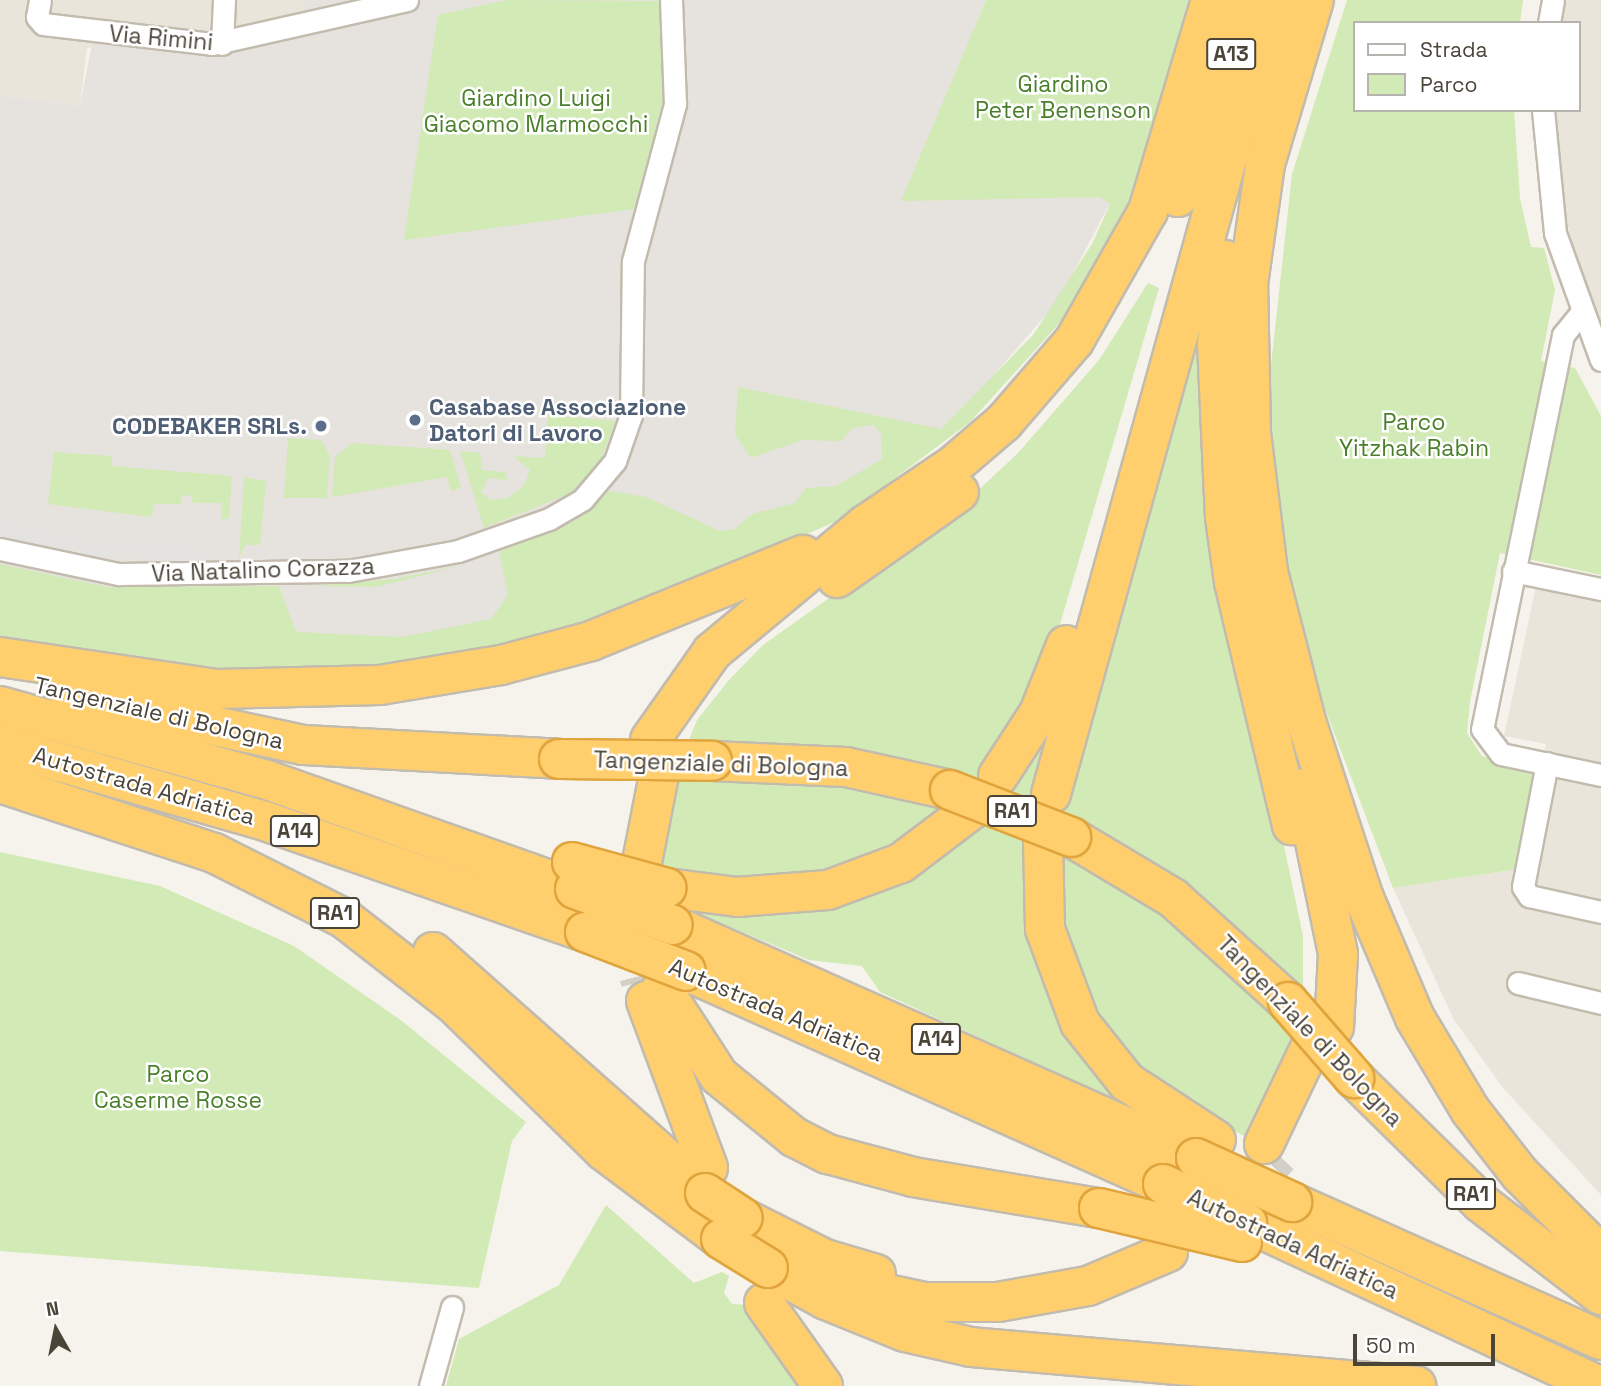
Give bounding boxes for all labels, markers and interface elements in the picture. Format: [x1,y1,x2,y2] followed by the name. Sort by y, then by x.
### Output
[108,20,214,56] street label: Via Rimini
[1352,21,1580,112] legend
[1205,36,1257,72] road number: A13
[1420,36,1487,63] text: Strada
[975,70,1151,124] park label: Giardino Peter Benenson
[1420,71,1478,98] text: Parco
[424,84,648,138] park label: Giardino Luigi Giacomo Marmocchi
[429,393,687,447] place label: Casabase Associazione Datori di Lavoro
[1339,408,1489,462] park label: Parco Yitzhak Rabin
[112,412,307,440] place label: CODEBAKER SRLs.
[407,412,423,428] marker: Casabase Associazione Datori di Lavoro
[313,418,329,434] marker: CODEBAKER SRLs.
[151,552,375,588] street label: Via Natalino Corazza
[32,671,286,755] street label: Tangenziale di Bologna
[30,741,258,831] street label: Autostrada Adriatica
[593,746,849,782] street label: Tangenziale di Bologna
[986,794,1038,828] road number: RA1
[269,814,321,848] road number: A14
[309,895,361,930] road number: RA1
[1211,930,1409,1132] street label: Tangenziale di Bologna
[665,952,887,1068] street label: Autostrada Adriatica
[910,1021,962,1056] road number: A14
[94,1060,262,1114] park label: Parco Caserme Rosse
[1445,1176,1497,1212] road number: RA1
[1183,1183,1403,1305] street label: Autostrada Adriatica
[21,1295,91,1365] north arrow
[44,1295,61,1322] text: N
[1356,1320,1498,1364] scale bar
[1366,1332,1416,1359] text: 50 m

